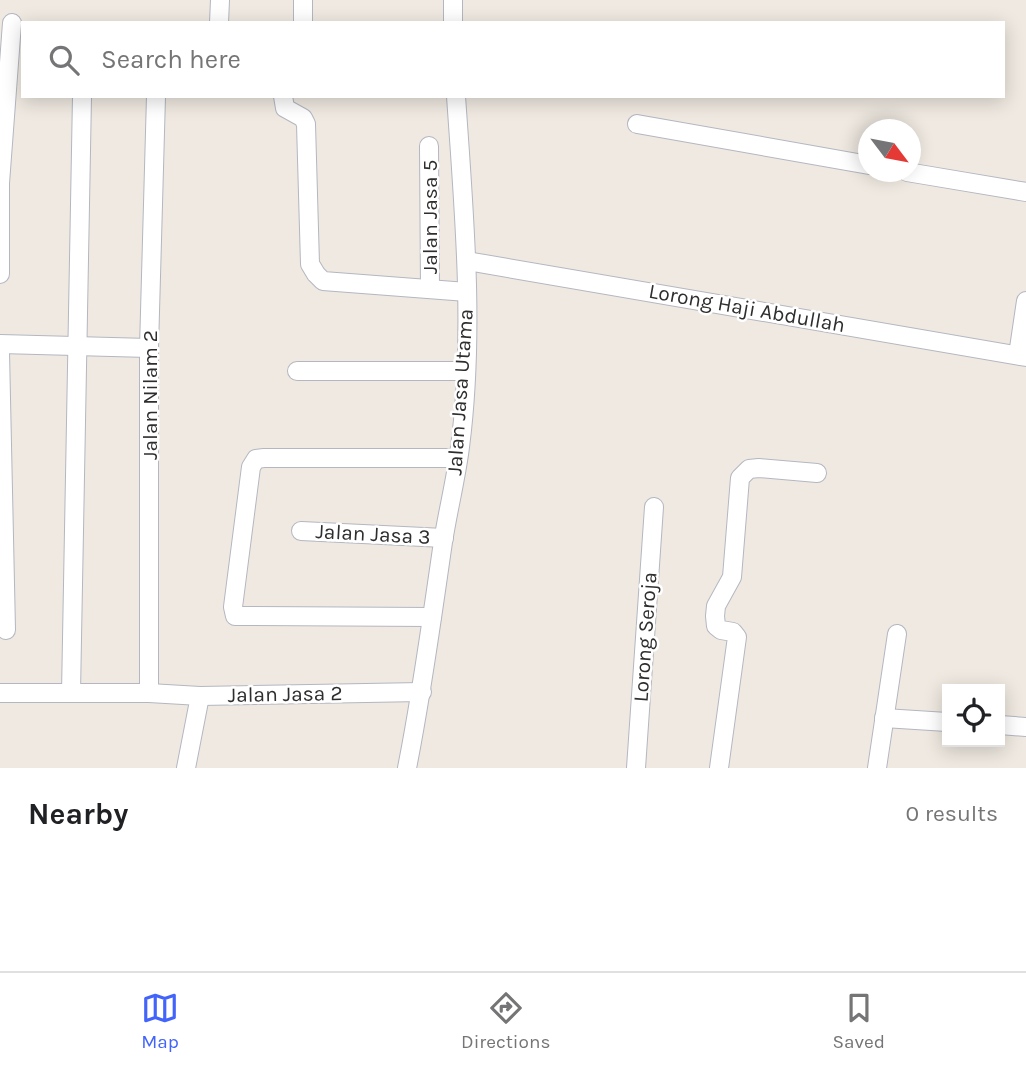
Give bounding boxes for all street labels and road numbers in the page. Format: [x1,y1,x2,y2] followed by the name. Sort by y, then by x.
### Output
[418,160,442,274] street label: Jalan Jasa 5
[647,279,847,337] street label: Lorong Haji Abdullah
[442,308,478,476] street label: Jalan Jasa Utama
[138,330,162,460] street label: Jalan Nilam 2
[315,519,431,549] street label: Jalan Jasa 3
[628,571,662,703] street label: Lorong Seroja
[227,681,343,707] street label: Jalan Jasa 2

